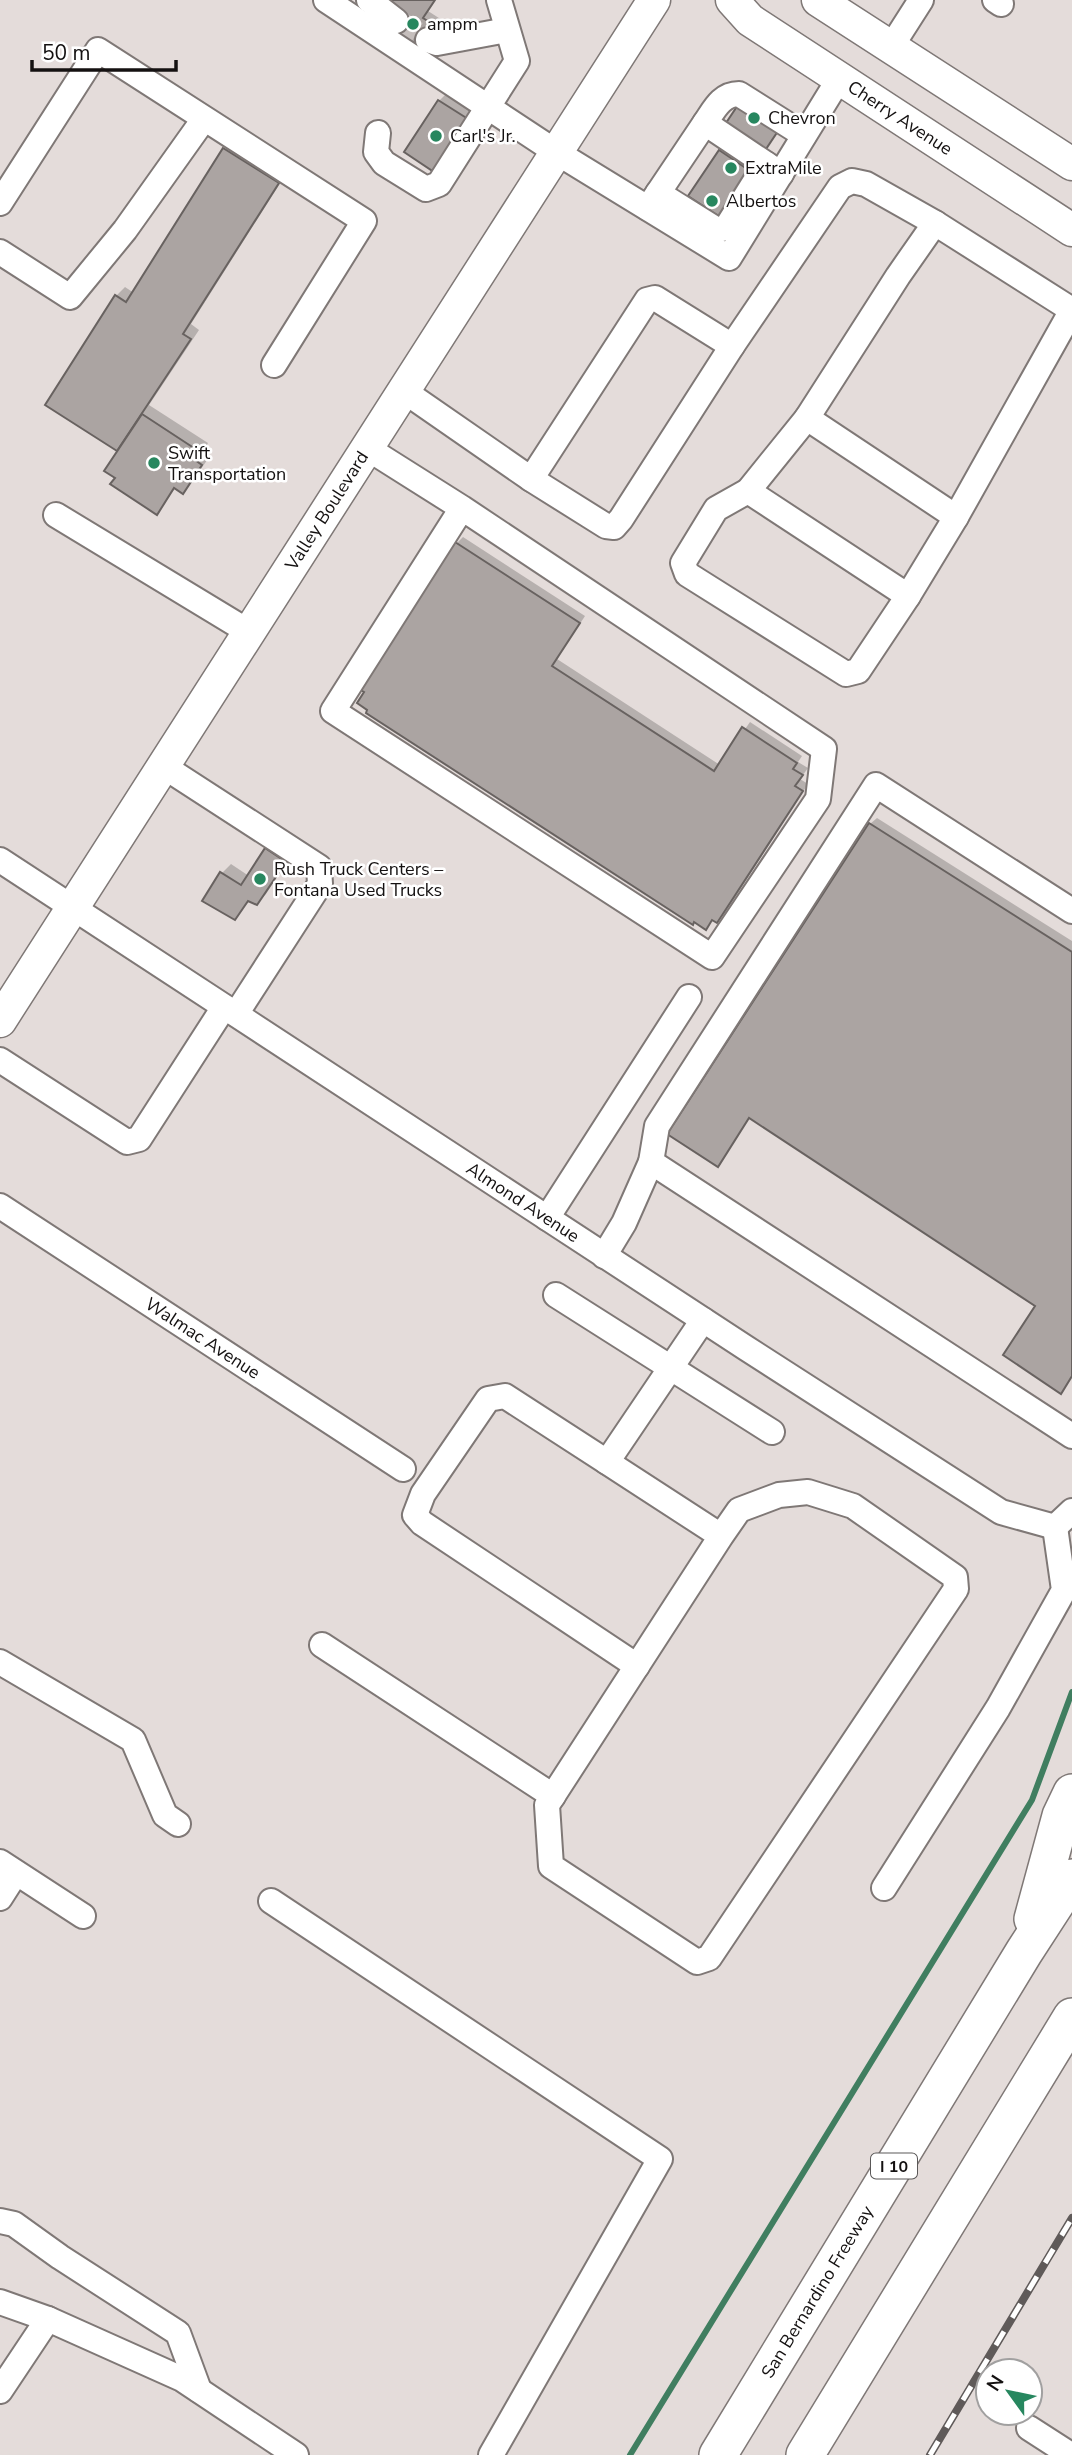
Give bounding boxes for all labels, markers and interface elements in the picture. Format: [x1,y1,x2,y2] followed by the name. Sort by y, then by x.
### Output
[427,12,478,36] place label: ampm
[405,16,421,32] marker: ampm
[32,28,175,72] scale bar
[42,39,91,67] text: 50 m
[843,75,957,161] street label: Cherry Avenue
[768,106,836,130] place label: Chevron
[746,110,762,126] marker: Chevron
[450,124,516,148] place label: Carl's Jr.
[428,128,444,144] marker: Carl's Jr.
[745,156,822,180] place label: ExtraMile
[723,160,739,176] marker: ExtraMile
[726,189,796,213] place label: Albertos
[704,193,720,209] marker: Albertos
[168,441,286,486] place label: Swift Transportation
[279,446,374,576] street label: Valley Boulevard
[146,455,162,471] marker: Swift Transportation
[274,857,443,902] place label: Rush Truck Centers – Fontana Used Trucks
[252,871,268,887] marker: Rush Truck Centers – Fontana Used Trucks
[462,1156,584,1248] street label: Almond Avenue
[140,1292,265,1385] street label: Walmac Avenue
[871,2154,917,2178] road number: I 10
[756,2200,879,2383] street label: San Bernardino Freeway
[974,2357,1044,2427] north arrow
[981,2370,1010,2396] text: N

